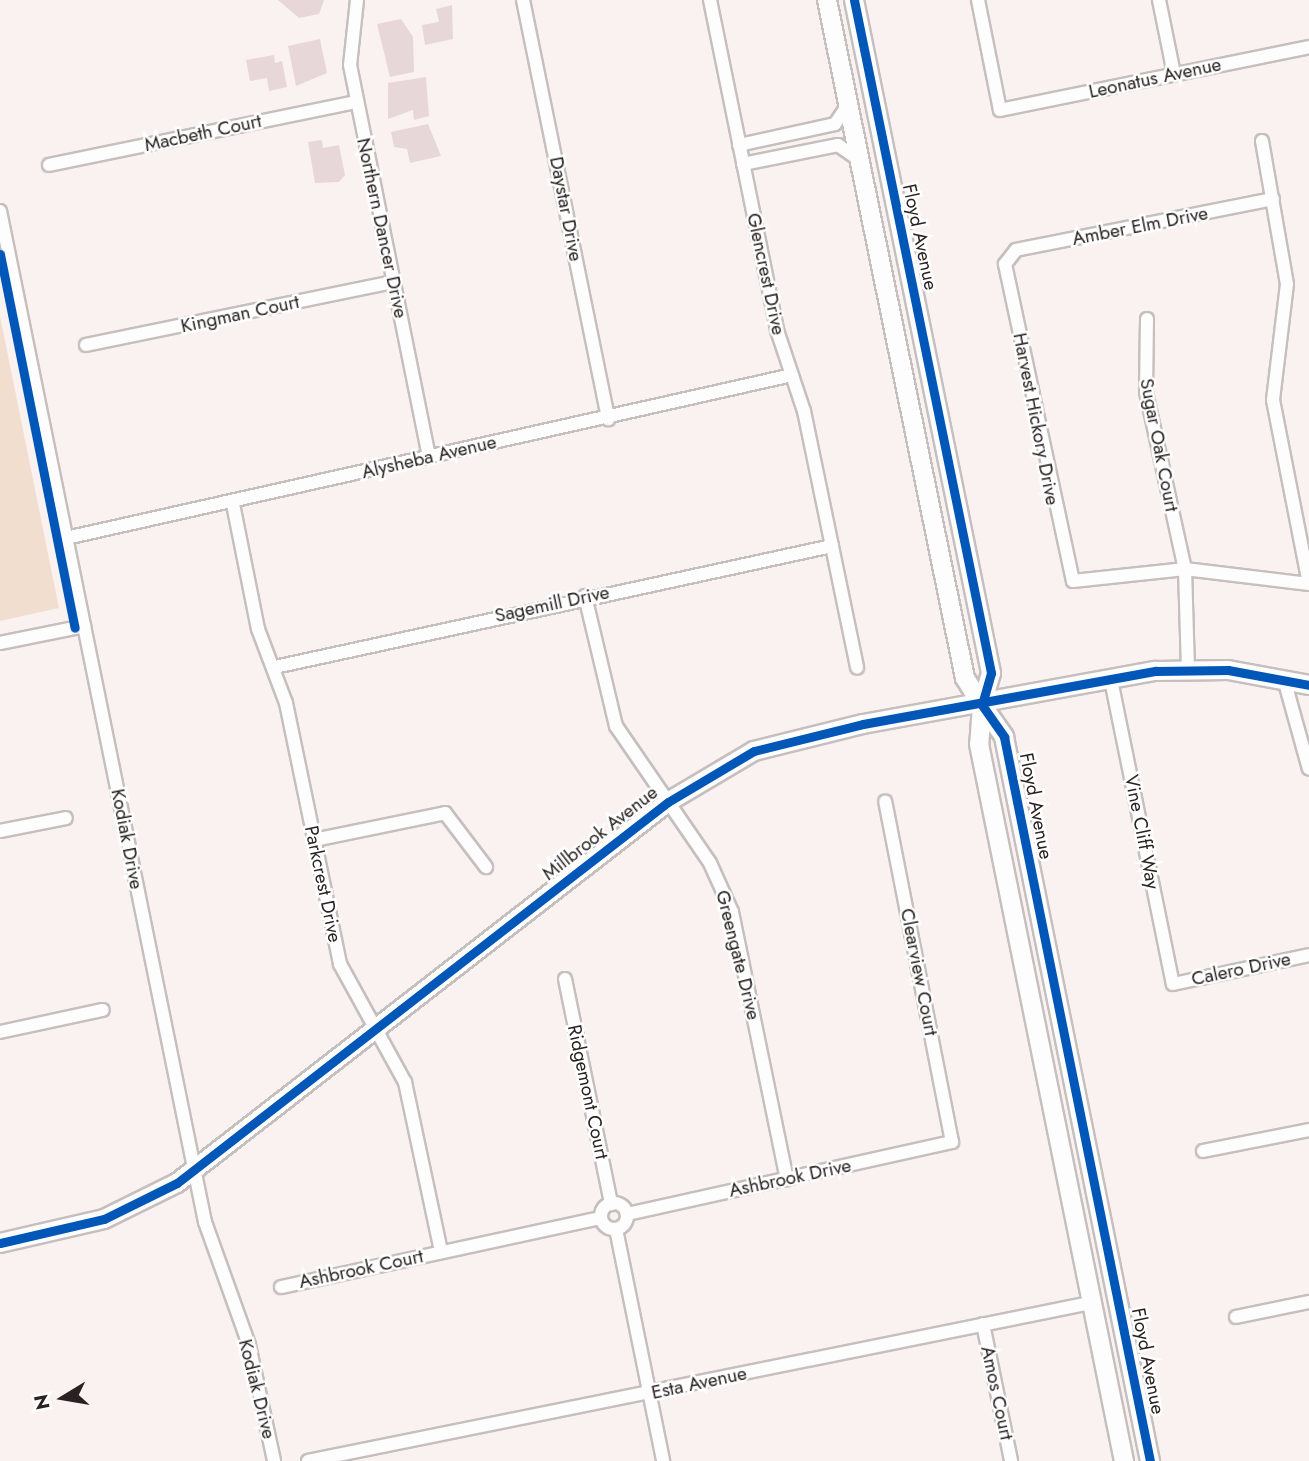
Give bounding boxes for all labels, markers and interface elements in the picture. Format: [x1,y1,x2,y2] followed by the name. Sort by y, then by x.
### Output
[1087,53,1223,103] street label: Leonatus Avenue
[142,109,264,157] street label: Macbeth Court
[352,136,412,320] street label: Northern Dancer Drive
[545,155,587,263] street label: Daystar Drive
[898,182,942,292] street label: Floyd Avenue
[1070,202,1210,250] street label: Amber Elm Drive
[742,211,790,337] street label: Glencrest Drive
[179,290,301,338] street label: Kingman Court
[1008,331,1064,507] street label: Harvest Hickory Drive
[1135,376,1183,514] street label: Sugar Oak Court
[359,430,499,484] street label: Alysheba Avenue
[493,581,611,627] street label: Sagemill Drive
[1015,751,1057,861] street label: Floyd Avenue
[1120,773,1164,891] street label: Vine Cliff Way
[538,781,662,885] street label: Millbrook Avenue
[106,787,148,891] street label: Kodiak Drive
[299,824,347,944] street label: Parkcrest Drive
[711,888,765,1022] street label: Greengate Drive
[895,906,943,1038] street label: Clearview Court
[1189,947,1293,991] street label: Calero Drive
[563,1023,613,1161] street label: Ridgemont Court
[727,1154,853,1202] street label: Ashbrook Drive
[297,1245,425,1293] street label: Ashbrook Court
[1127,1306,1169,1416] street label: Floyd Avenue
[234,1337,280,1441] street label: Kodiak Drive
[976,1344,1018,1442] street label: Amos Court
[649,1362,749,1404] street label: Esta Avenue
[28,1363,98,1433] north arrow
[27,1392,57,1412] text: N

